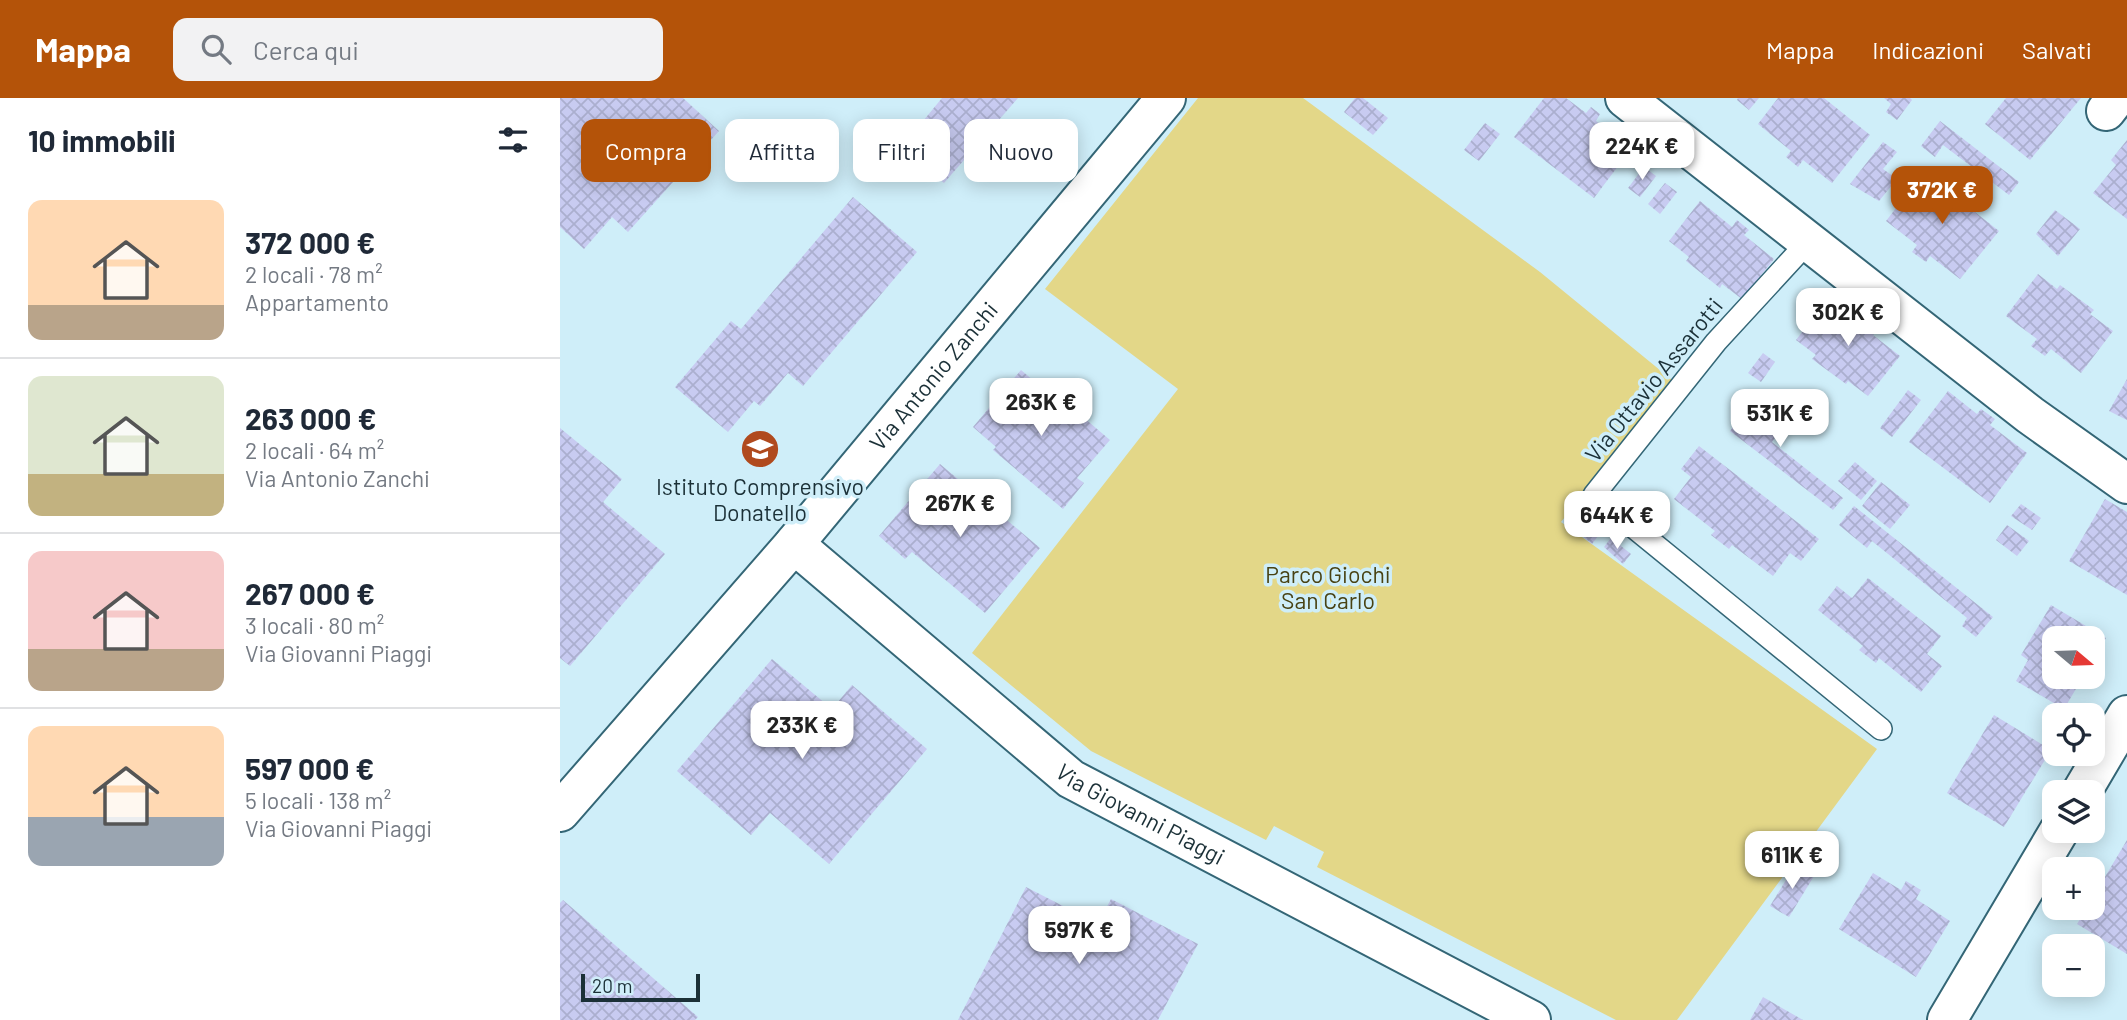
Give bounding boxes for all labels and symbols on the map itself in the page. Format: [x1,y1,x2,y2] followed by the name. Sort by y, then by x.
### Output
[1585,122,1699,182] pin: 224K €
[1885,166,1999,226] pin: 372K €
[1791,288,1905,348] pin: 302K €
[1578,292,1728,467] street label: Via Ottavio Assarotti
[863,296,1003,456] street label: Via Antonio Zanchi
[984,378,1098,438] pin: 263K €
[1723,390,1837,449] pin: 531K €
[739,428,781,470] school or university icon: Istituto Comprensivo Donatello
[656,472,864,526] place label: Istituto Comprensivo Donatello
[903,480,1017,539] pin: 267K €
[1560,491,1674,551] pin: 644K €
[1265,560,1391,614] park label: Parco Giochi San Carlo
[2042,626,2105,690] north arrow
[745,702,859,761] pin: 233K €
[1050,757,1230,870] street label: Via Giovanni Piaggi
[1735,832,1849,891] pin: 611K €
[1022,906,1136,966] pin: 597K €
[581,971,700,1003] scale bar

